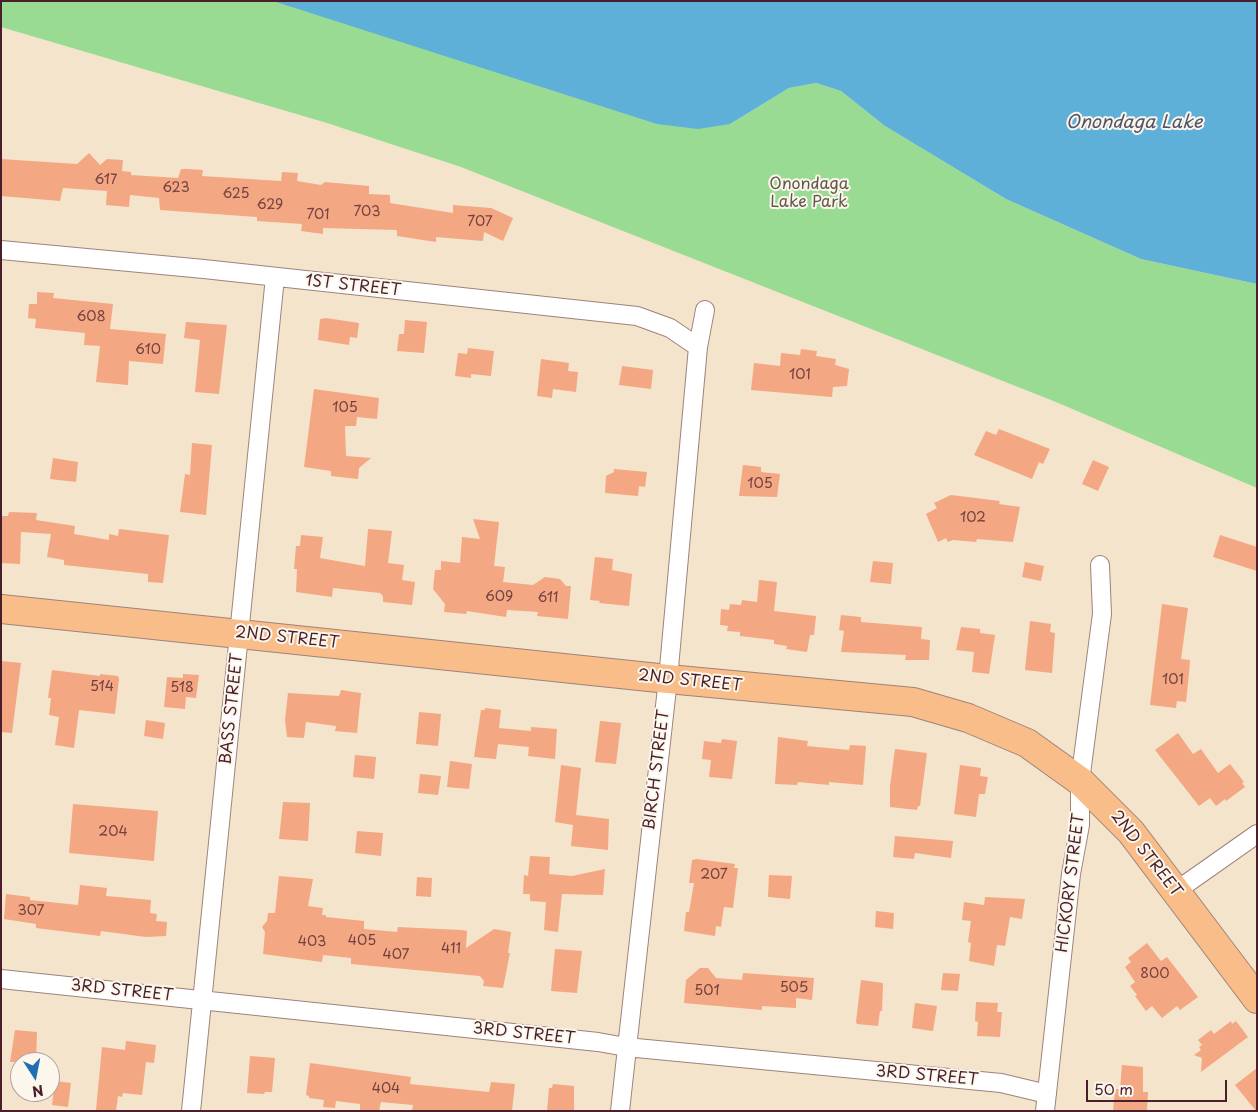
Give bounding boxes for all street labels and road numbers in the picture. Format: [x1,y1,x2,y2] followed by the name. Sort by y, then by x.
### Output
[304,271,402,301] street label: 1ST STREET
[234,623,340,653] street label: 2ND STREET
[217,652,247,766] street label: BASS STREET
[637,666,743,696] street label: 2ND STREET
[640,709,674,831] street label: BIRCH STREET
[1106,807,1186,901] street label: 2ND STREET
[1053,812,1089,954] street label: HICKORY STREET
[70,976,174,1006] street label: 3RD STREET
[472,1019,576,1049] street label: 3RD STREET
[875,1062,979,1090] street label: 3RD STREET

